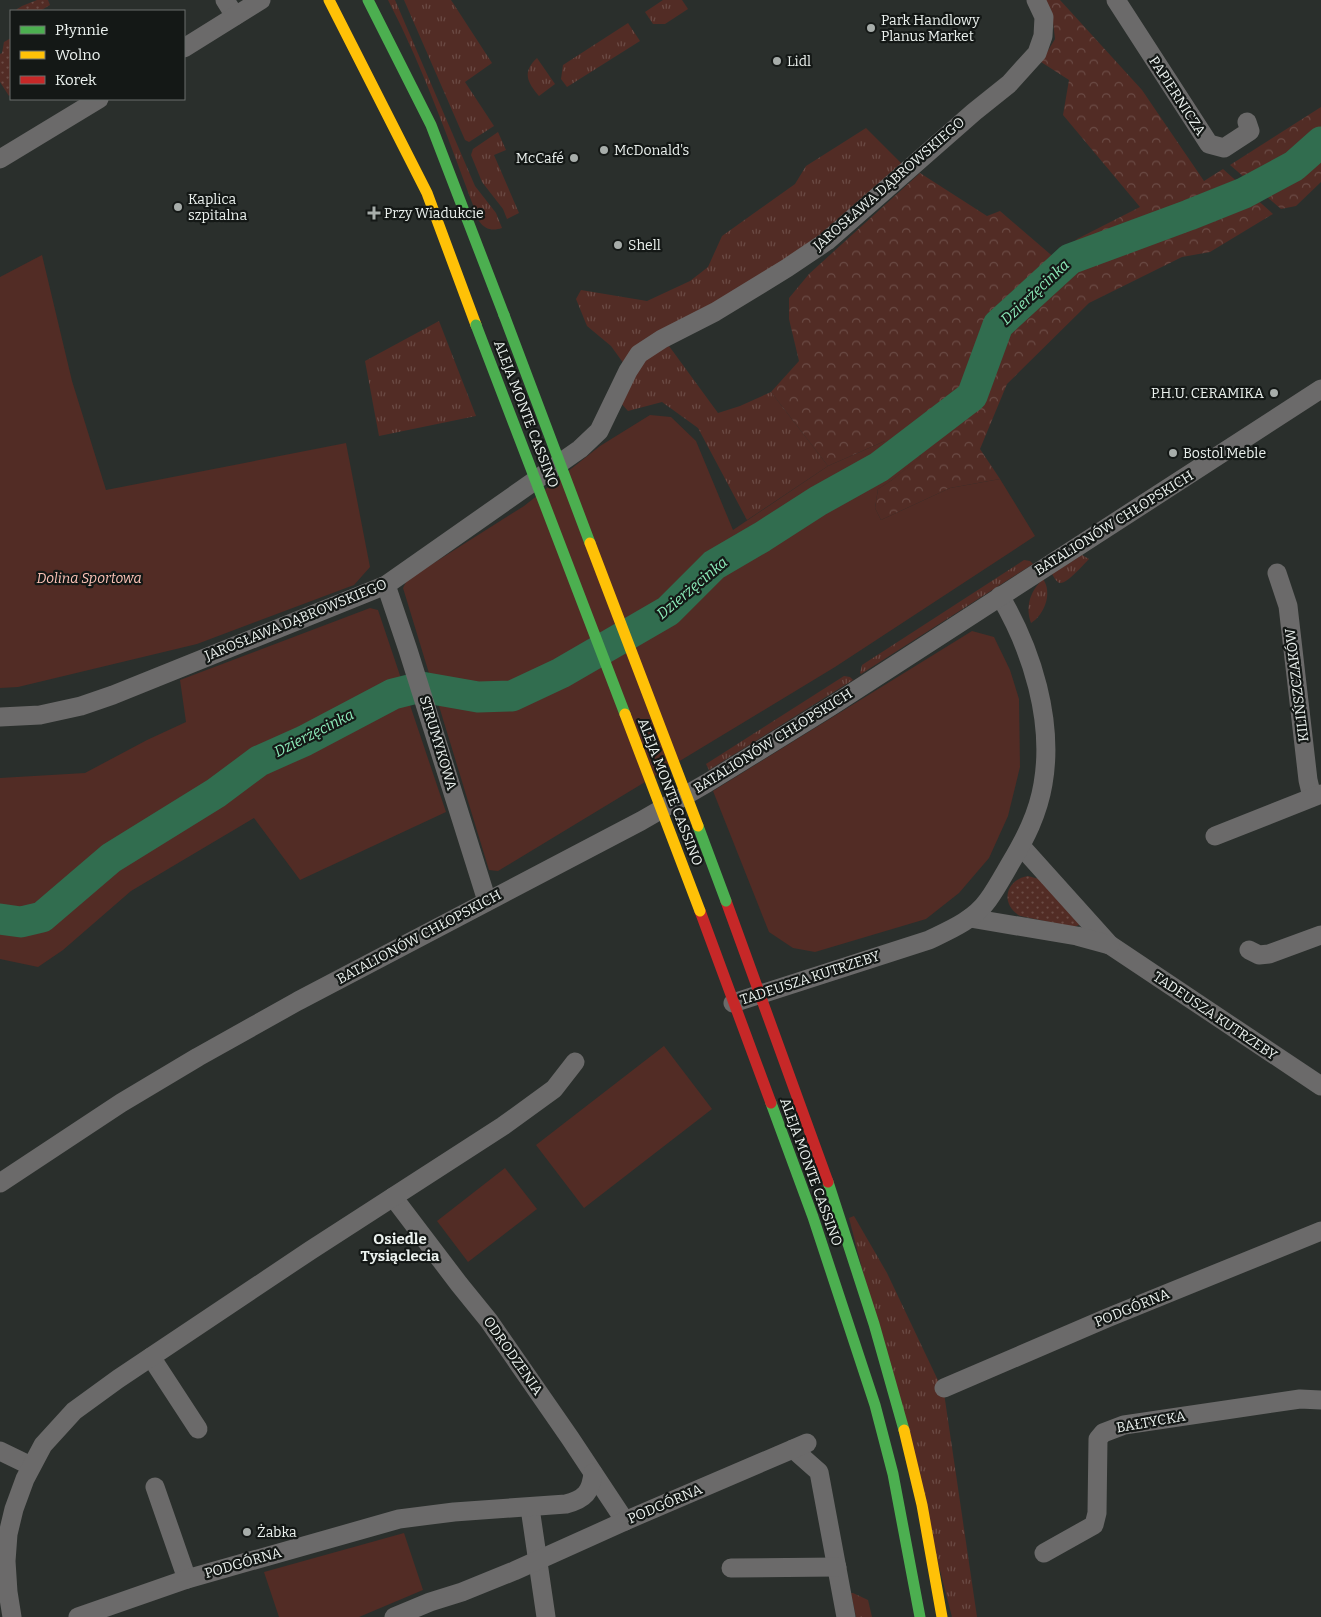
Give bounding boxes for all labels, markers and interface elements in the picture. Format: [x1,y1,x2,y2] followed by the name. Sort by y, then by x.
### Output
[10,10,185,100] legend
[881,12,980,45] place label: Park Handlowy Planus Market
[55,21,109,39] text: Płynnie
[865,22,877,34] marker: Park Handlowy Planus Market
[55,46,100,64] text: Wolno
[787,53,811,70] place label: Lidl
[1145,53,1209,139] street label: PAPIERNICZA
[771,55,783,67] marker: Lidl
[55,71,97,89] text: Korek
[809,114,968,255] street label: JAROSŁAWA DĄBROWSKIEGO
[614,142,689,159] place label: McDonald's
[598,144,610,156] marker: McDonald's
[516,150,564,167] place label: McCafé
[568,152,580,164] marker: McCafé
[188,191,247,224] place label: Kaplica szpitalna
[172,201,184,213] marker: Kaplica szpitalna
[384,205,484,222] place label: Przy Wiadukcie
[368,207,380,219] marker: Przy Wiadukcie
[628,237,661,254] place label: Shell
[612,239,624,251] marker: Shell
[997,256,1073,328] water label: Dzierżęcinka
[490,338,562,490] street label: ALEJA MONTE CASSINO
[1151,385,1264,402] place label: P.H.U. CERAMIKA
[1268,387,1280,399] marker: P.H.U. CERAMIKA
[1183,445,1266,462] place label: Bostol Meble
[1167,447,1179,459] marker: Bostol Meble
[1031,466,1196,579] street label: BATALIONÓW CHŁOPSKICH
[653,553,731,623] water label: Dzierżęcinka
[36,570,142,587] park label: Dolina Sportowa
[202,576,390,665] street label: JAROSŁAWA DĄBROWSKIEGO
[1281,627,1312,743] street label: KILIŃSZCZAKÓW
[690,684,855,797] street label: BATALIONÓW CHŁOPSKICH
[416,694,460,792] street label: STRUMYKOWA
[271,705,357,761] water label: Dzierżęcinka
[634,716,706,868] street label: ALEJA MONTE CASSINO
[333,885,504,988] street label: BATALIONÓW CHŁOPSKICH
[738,947,882,1009] street label: TADEUSZA KUTRZEBY
[1150,968,1280,1064] street label: TADEUSZA KUTRZEBY
[776,1095,846,1249] street label: ALEJA MONTE CASSINO
[361,1230,440,1265] district label: Osiedle Tysiąclecia
[1092,1284,1172,1331] street label: PODGÓRNA
[480,1313,546,1399] street label: ODRODZENIA
[1115,1408,1187,1436] street label: BAŁTYCKA
[625,1480,705,1527] street label: PODGÓRNA
[257,1524,297,1541] place label: Żabka
[241,1526,253,1538] marker: Żabka
[202,1543,284,1582] street label: PODGÓRNA

